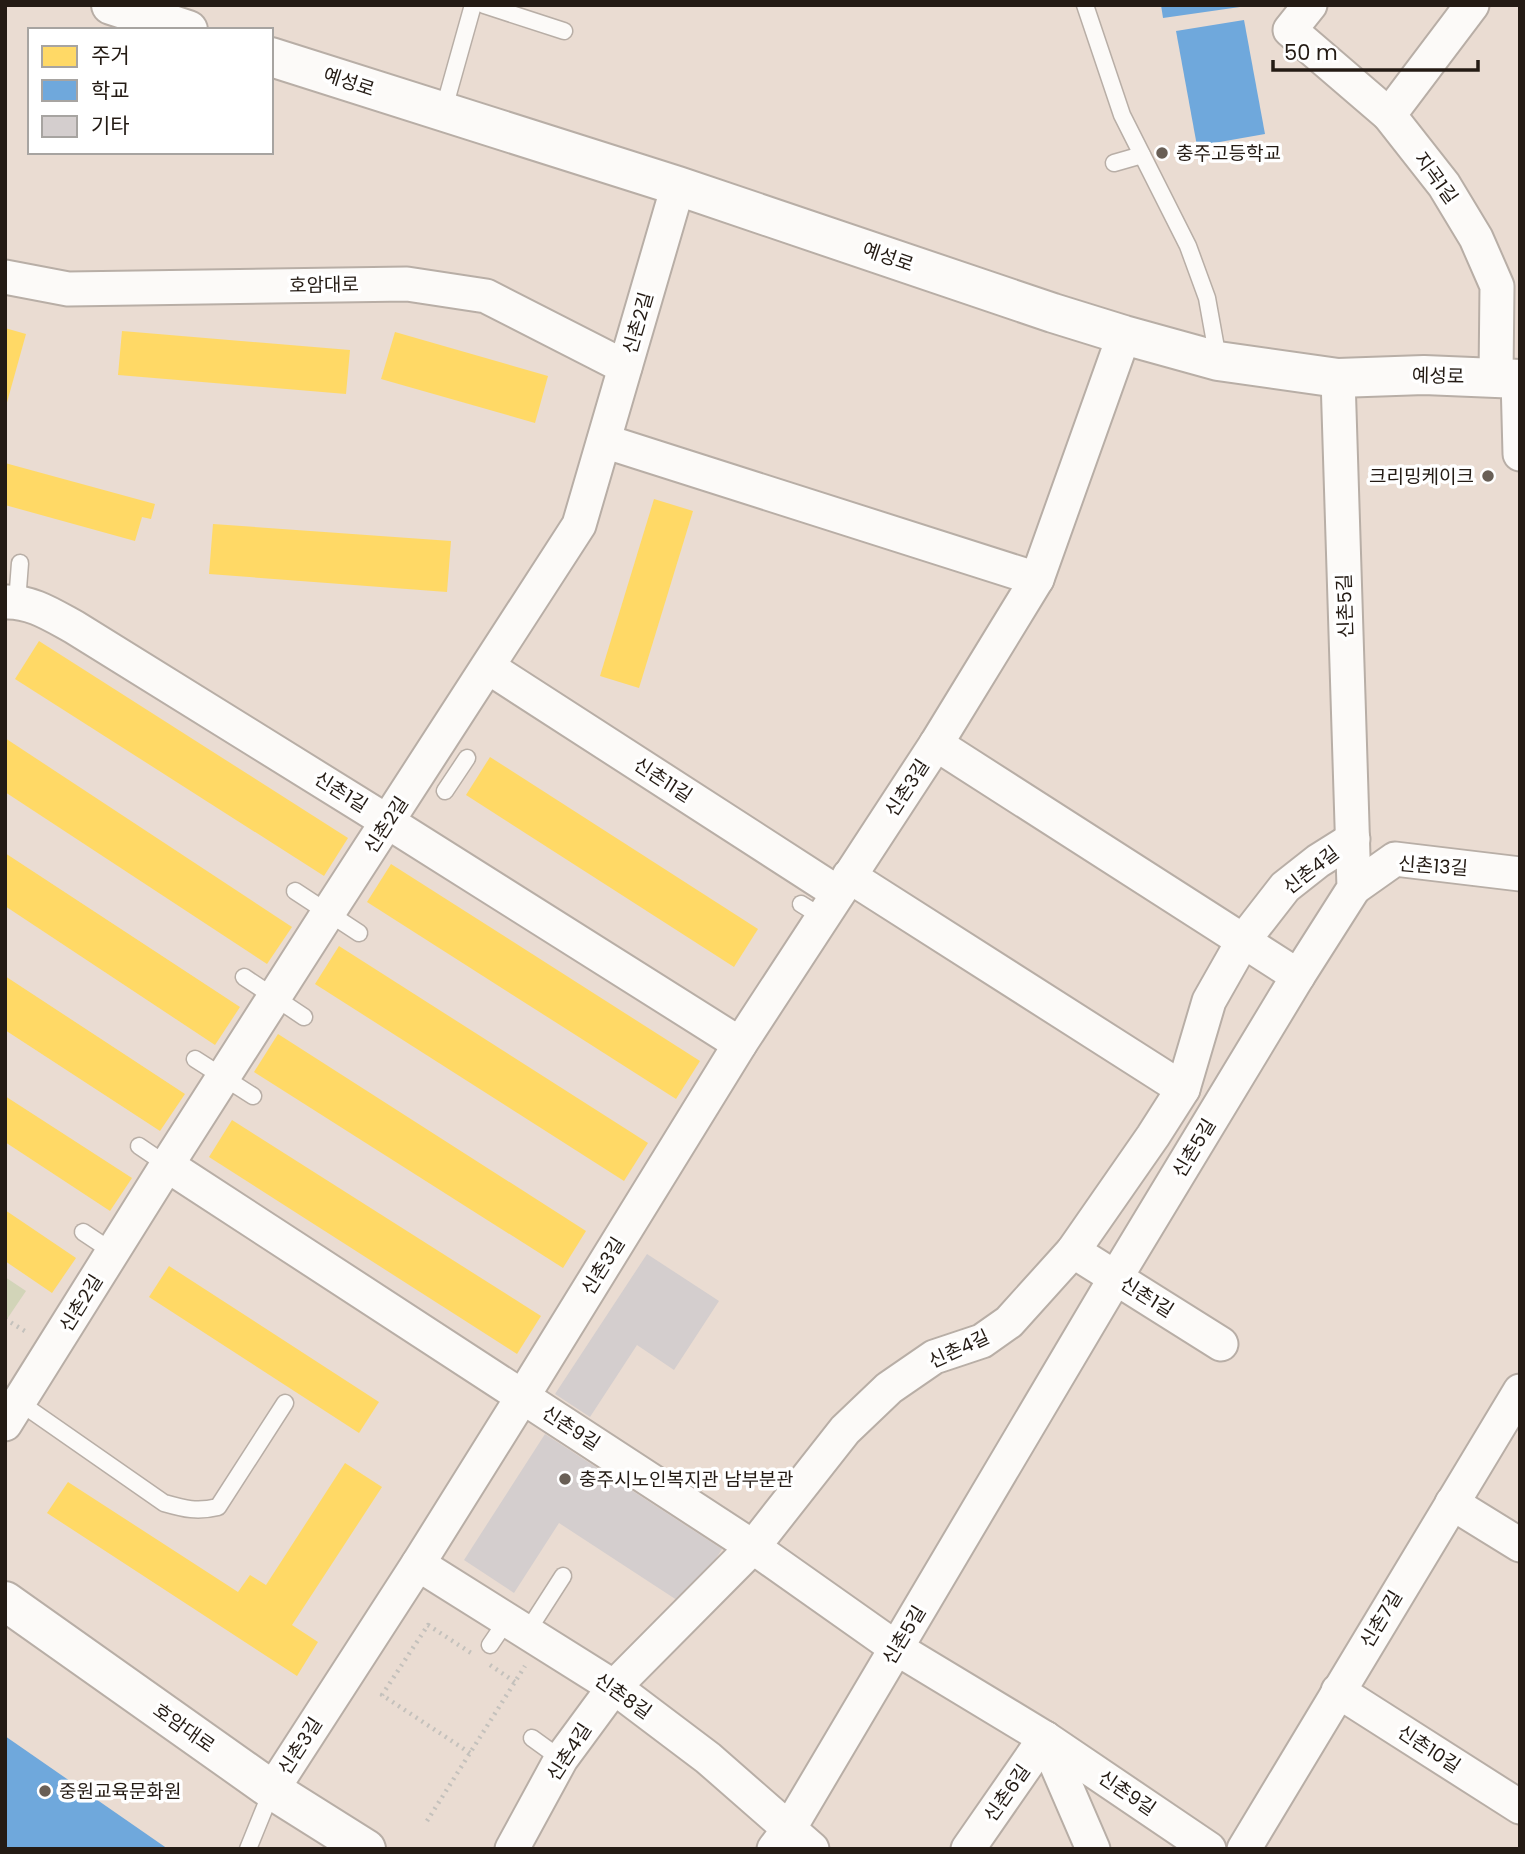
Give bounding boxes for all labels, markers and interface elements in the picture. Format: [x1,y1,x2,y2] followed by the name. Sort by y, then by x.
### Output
[28,28,273,154] legend
[1273,28,1478,72] scale bar
[1284,38,1338,67] text: 50 m
[91,41,130,70] text: 주거
[320,61,378,103] street label: 예성로
[91,76,130,105] text: 학교
[91,111,130,140] text: 기타
[1176,140,1281,167] place label: 충주고등학교
[1154,145,1170,161] marker: 충주고등학교
[1408,146,1464,210] street label: 지곡1길
[859,236,917,278] street label: 예성로
[289,271,359,299] street label: 호암대로
[616,289,660,357] street label: 신촌2길
[1412,362,1464,390] street label: 예성로
[1369,463,1474,490] place label: 크리밍케이크
[1480,468,1496,484] marker: 크리밍케이크
[1330,573,1360,639] street label: 신촌5길
[629,751,697,809] street label: 신촌11길
[878,754,936,822] street label: 신촌3길
[309,765,373,819] street label: 신촌1길
[357,791,415,859] street label: 신촌2길
[1277,840,1345,900] street label: 신촌4길
[1397,850,1469,882] street label: 신촌13길
[1166,1113,1222,1183] street label: 신촌5길
[575,1232,631,1300] street label: 신촌3길
[53,1269,109,1337] street label: 신촌2길
[1115,1270,1179,1324] street label: 신촌1길
[924,1323,994,1375] street label: 신촌4길
[537,1399,605,1457] street label: 신촌9길
[579,1466,794,1493] place label: 충주시노인복지관 남부분관
[557,1471,573,1487] marker: 충주시노인복지관 남부분관
[1353,1585,1409,1653] street label: 신촌7길
[876,1600,932,1670] street label: 신촌5길
[589,1666,657,1726] street label: 신촌8길
[148,1697,220,1759] street label: 호암대로
[271,1712,329,1780] street label: 신촌3길
[540,1718,598,1786] street label: 신촌4길
[1392,1718,1466,1780] street label: 신촌10길
[977,1759,1037,1827] street label: 신촌6길
[1093,1764,1161,1822] street label: 신촌9길
[59,1778,181,1805] place label: 중원교육문화원
[37,1783,53,1799] marker: 중원교육문화원

